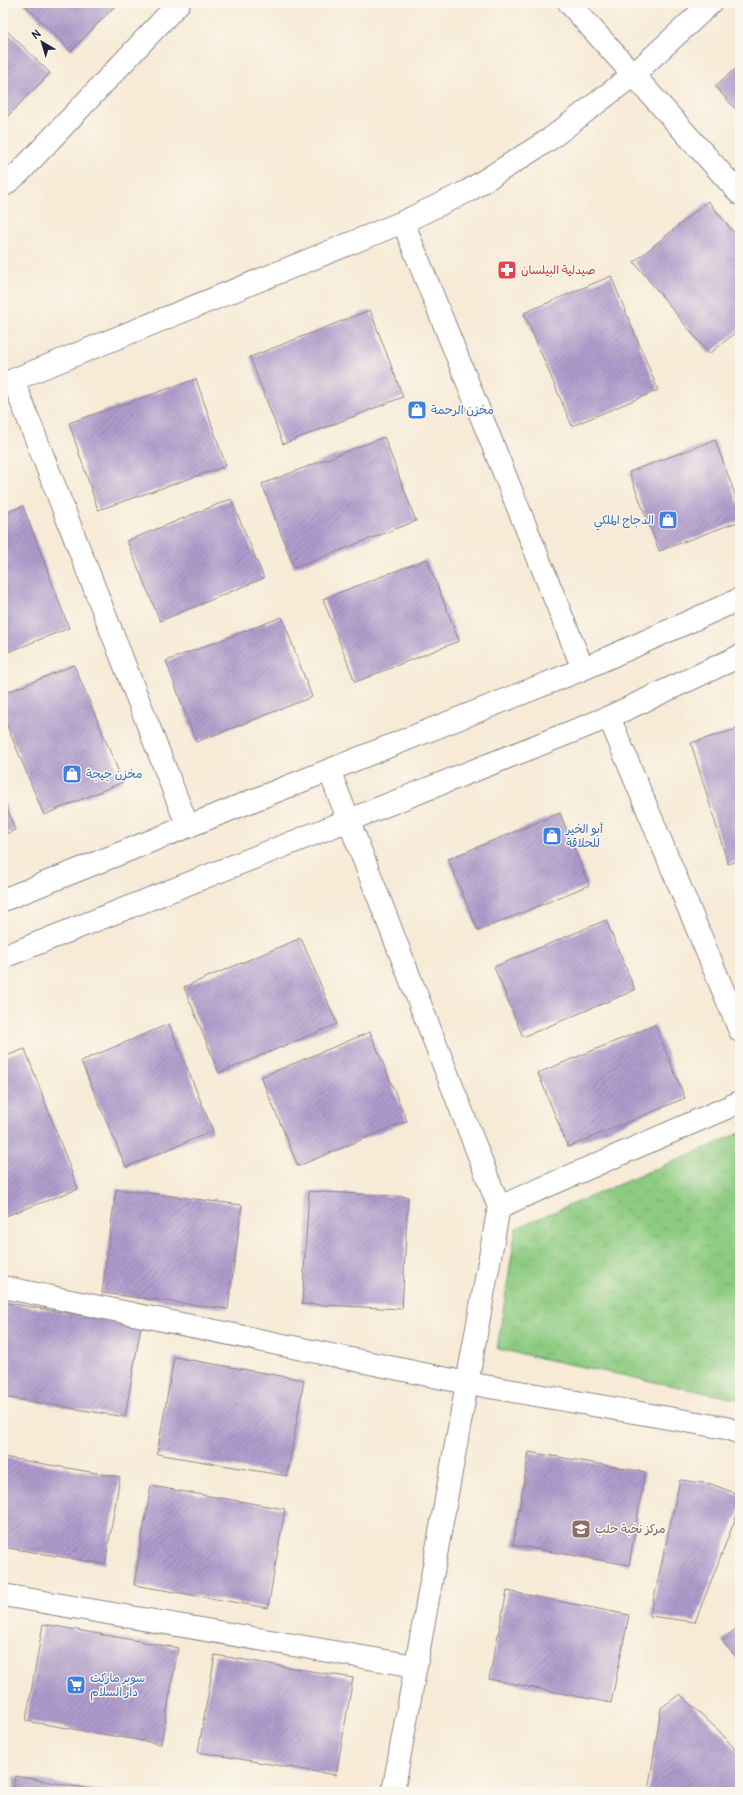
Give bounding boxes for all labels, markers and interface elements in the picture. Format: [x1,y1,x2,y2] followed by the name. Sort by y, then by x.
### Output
[22,22,62,62] north arrow
[29,27,44,42] text: N
[496,259,518,281] pharmacy icon: صيدلية البيلسان
[521,263,595,278] place label: صيدلية البيلسان
[406,399,428,421] shop icon: مخزن الرحمة
[431,403,494,418] place label: مخزن الرحمة
[657,509,679,531] shop icon: الدجاج الملكي
[594,513,654,531] place label: الدجاج الملكي
[61,763,83,785] shop icon: مخزن جيجة
[86,767,142,782] place label: مخزن جيجة
[565,822,603,851] place label: أبو الخير للحلاقة
[541,825,563,847] shop icon: أبو الخير للحلاقة
[570,1518,592,1540] school or university icon: مركز نخبة حلب
[595,1522,665,1537] place label: مركز نخبة حلب
[90,1671,145,1701] place label: سوبر ماركت دار السلام
[65,1674,87,1696] supermarket icon: سوبر ماركت دار السلام

